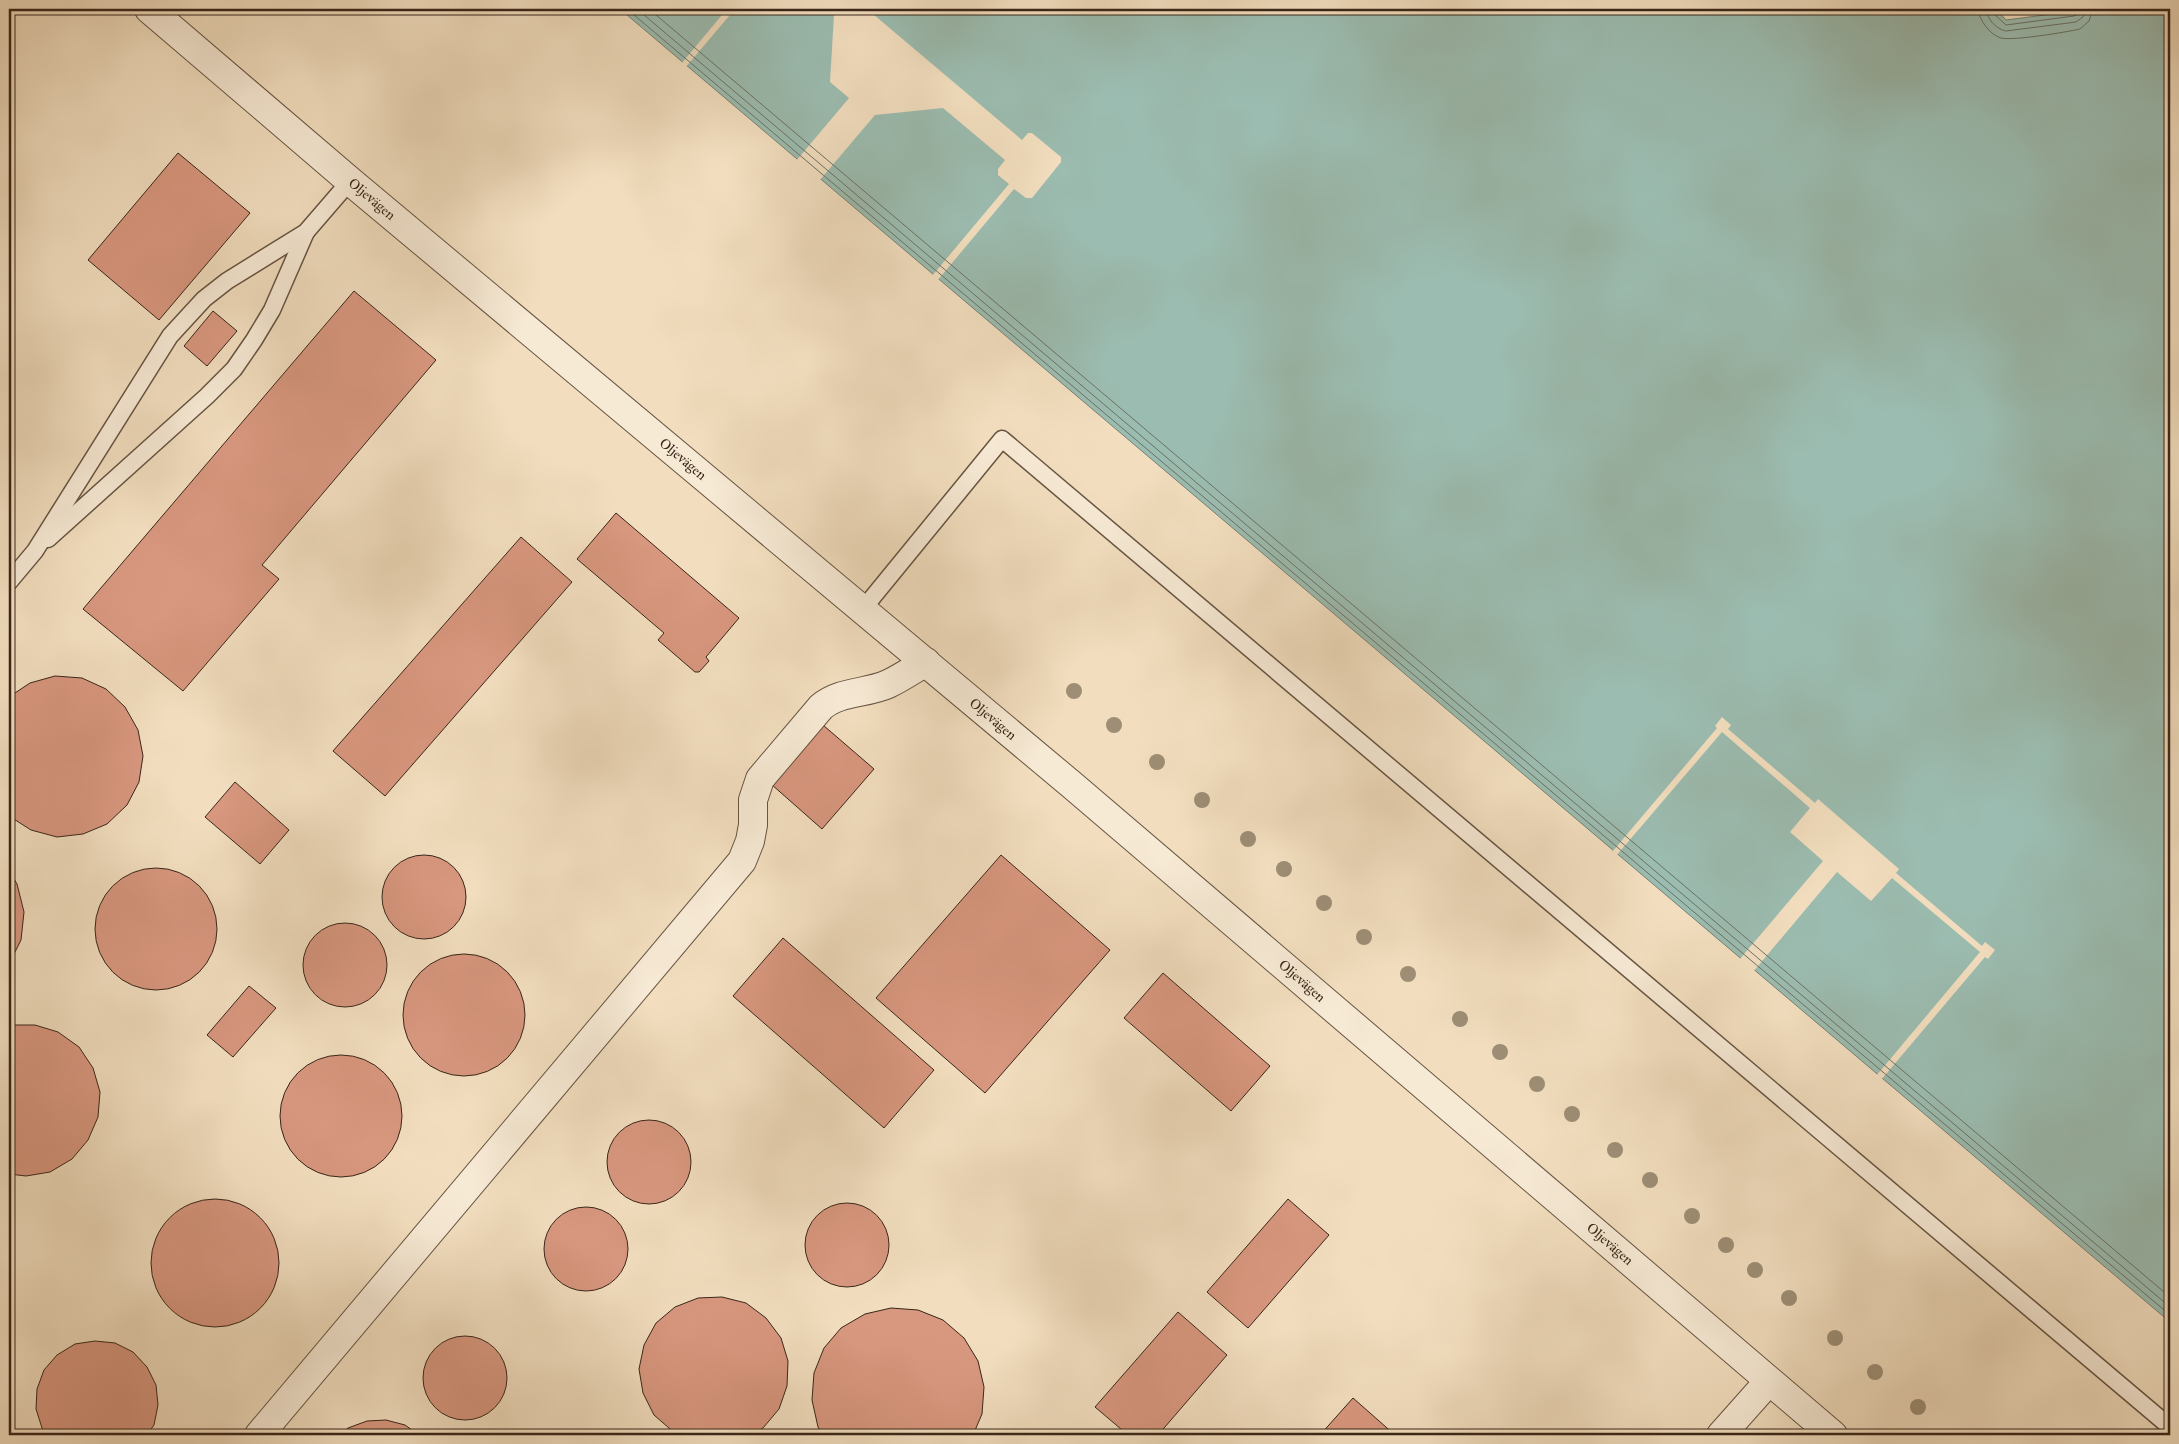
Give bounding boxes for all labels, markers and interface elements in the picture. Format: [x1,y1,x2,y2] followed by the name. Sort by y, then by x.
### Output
[345,174,399,224] street label: Oljevägen
[656,434,710,484] street label: Oljevägen
[966,694,1020,744] street label: Oljevägen
[1275,956,1329,1006] street label: Oljevägen
[1583,1219,1637,1269] street label: Oljevägen

